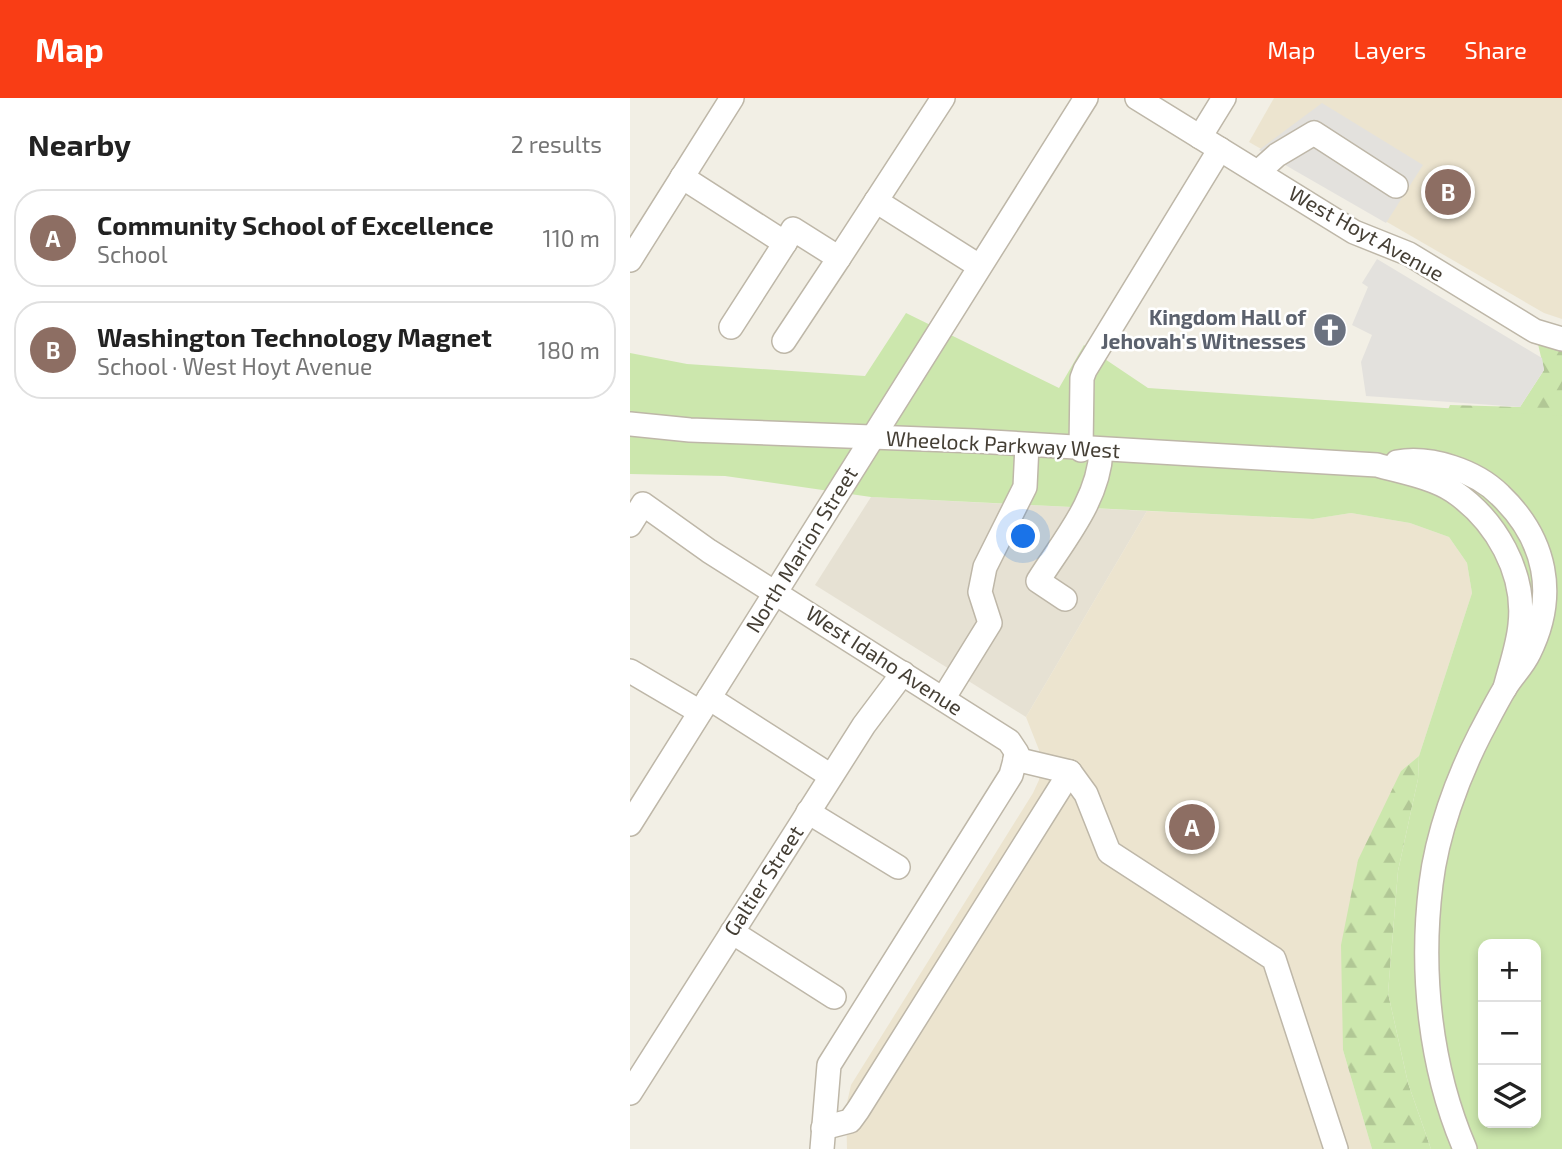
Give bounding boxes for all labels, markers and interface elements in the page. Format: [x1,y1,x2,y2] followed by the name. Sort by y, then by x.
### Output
[35,29,104,69] text: Map
[1267,35,1315,64] text: Map
[1353,35,1426,64] text: Layers
[1464,35,1527,64] text: Share
[28,126,131,162] text: Nearby
[511,130,602,158] text: 2 results
[1425,166,1471,218] pin: B
[1285,180,1449,286] street label: West Hoyt Avenue
[97,209,494,240] text: Community School of Excellence
[45,224,61,252] text: A
[543,224,600,252] text: 110 m
[97,240,167,268] text: School
[1101,304,1307,353] place label: Kingdom Hall of Jehovah's Witnesses
[1311,311,1349,349] church icon: Kingdom Hall of Jehovah's Witnesses
[97,321,492,352] text: Washington Technology Magnet
[46,336,60,364] text: B
[538,336,600,364] text: 180 m
[97,352,372,380] text: School · West Hoyt Avenue
[885,425,1121,462] street label: Wheelock Parkway West
[740,462,862,637] street label: North Marion Street
[1006,519,1040,553] your location
[802,600,968,720] street label: West Idaho Avenue
[1169,801,1215,853] pin: A
[718,820,808,940] street label: Galtier Street
[1478,939,1541,1128] map controls
[1478,939,1541,1002] button: +
[1478,1002,1541,1065] button: −
[1478,1065,1541,1128] button: layers

